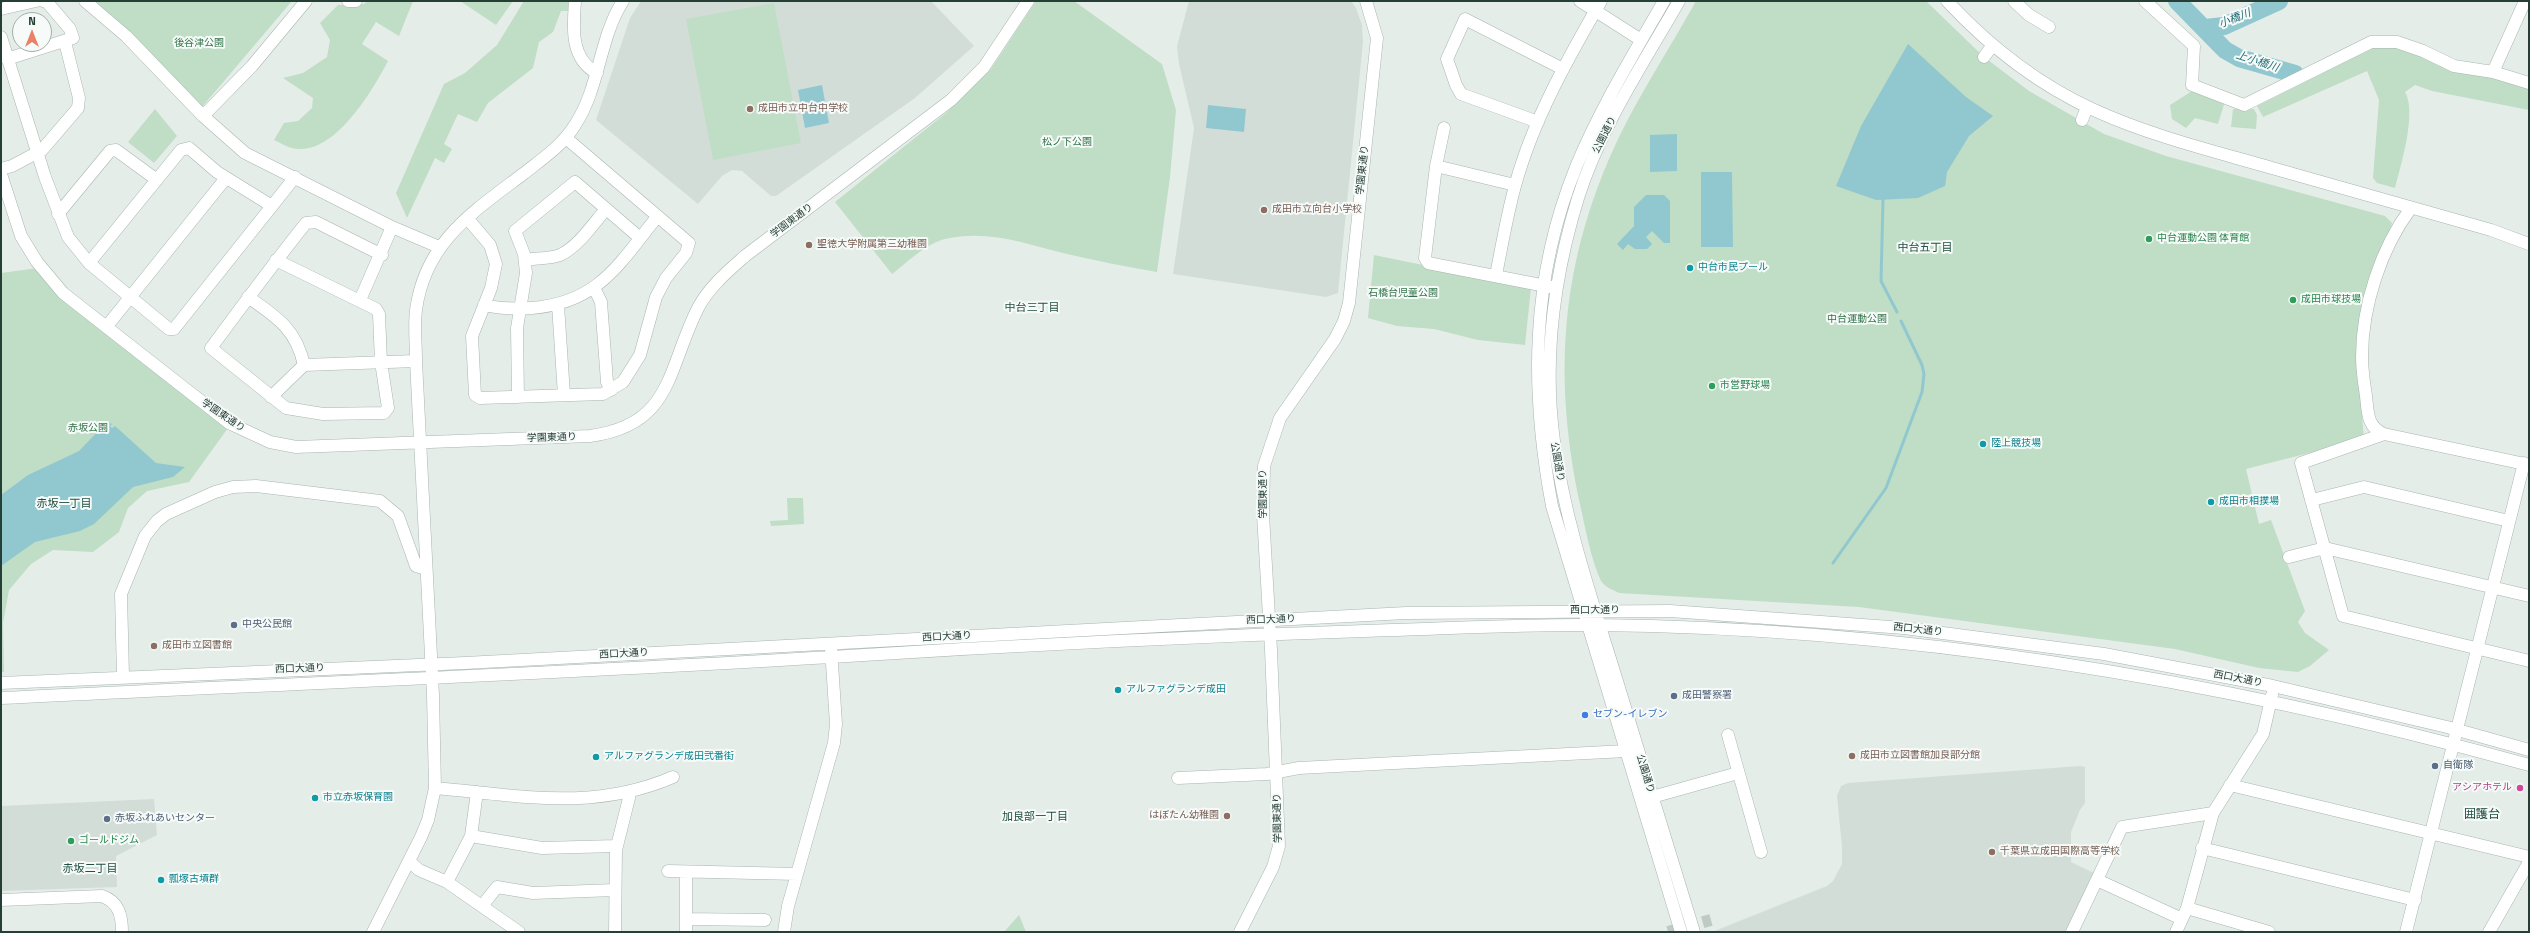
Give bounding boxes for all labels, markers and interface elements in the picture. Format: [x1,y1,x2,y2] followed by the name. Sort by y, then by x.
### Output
[2217,7,2253,31] water label: 小橋川
[12,12,52,52] north arrow
[28,13,36,29] text: N
[174,38,224,50] park label: 後谷津公園
[2234,49,2280,75] water label: 上小橋川
[758,103,848,115] place label: 成田市立中台中学校
[745,104,755,114] marker: 成田市立中台中学校
[1591,114,1619,156] street label: 公園通り
[1042,137,1092,149] park label: 松ノ下公園
[1354,145,1372,195] street label: 学園東通り
[768,201,816,241] street label: 学園東通り
[1272,204,1362,216] place label: 成田市立向台小学校
[1259,205,1269,215] marker: 成田市立向台小学校
[2157,233,2249,245] place label: 中台運動公園 体育館
[2144,234,2154,244] marker: 中台運動公園 体育館
[817,239,927,251] place label: 聖徳大学附属第三幼稚園
[804,240,814,250] marker: 聖徳大学附属第三幼稚園
[1898,241,1952,255] district label: 中台五丁目
[1698,262,1768,274] place label: 中台市民プール
[1685,263,1695,273] marker: 中台市民プール
[1368,288,1438,300] park label: 石橋台児童公園
[2301,294,2361,306] place label: 成田市球技場
[2288,295,2298,305] marker: 成田市球技場
[1005,301,1059,315] district label: 中台三丁目
[1827,314,1887,326] park label: 中台運動公園
[1720,380,1770,392] place label: 市営野球場
[1707,381,1717,391] marker: 市営野球場
[199,397,247,435] street label: 学園東通り
[68,423,108,435] park label: 赤坂公園
[527,431,577,445] street label: 学園東通り
[1991,438,2041,450] place label: 陸上競技場
[1978,439,1988,449] marker: 陸上競技場
[1548,441,1566,483] street label: 公園通り
[1258,469,1270,519] street label: 学園東通り
[2219,496,2279,508] place label: 成田市相撲場
[37,497,91,511] district label: 赤坂一丁目
[2206,497,2216,507] marker: 成田市相撲場
[1570,605,1620,617] street label: 西口大通り
[1246,613,1296,627] street label: 西口大通り
[242,619,292,631] place label: 中央公民館
[229,620,239,630] marker: 中央公民館
[1893,621,1943,639] street label: 西口大通り
[922,630,972,644] street label: 西口大通り
[162,640,232,652] place label: 成田市立図書館
[149,641,159,651] marker: 成田市立図書館
[599,647,649,661] street label: 西口大通り
[275,662,325,676] street label: 西口大通り
[2212,668,2264,690] street label: 西口大通り
[1126,684,1226,696] place label: アルファグランデ成田
[1113,685,1123,695] marker: アルファグランデ成田
[1682,690,1732,702] place label: 成田警察署
[1669,691,1679,701] marker: 成田警察署
[1593,709,1667,721] place label: セブン-イレブン
[1580,710,1590,720] marker: セブン-イレブン
[1860,750,1980,762] place label: 成田市立図書館加良部分館
[604,751,734,763] place label: アルファグランデ成田弐番街
[1847,751,1857,761] marker: 成田市立図書館加良部分館
[591,752,601,762] marker: アルファグランデ成田弐番街
[1633,753,1657,795] street label: 公園通り
[2443,760,2473,772] place label: 自衛隊
[2430,761,2440,771] marker: 自衛隊
[2452,782,2512,794] place label: アシアホテル
[2515,783,2525,793] marker: アシアホテル
[323,792,393,804] place label: 市立赤坂保育園
[310,793,320,803] marker: 市立赤坂保育園
[1272,793,1284,843] street label: 学園東通り
[2464,808,2500,822] district label: 囲護台
[1002,810,1068,824] district label: 加良部一丁目
[1149,810,1219,822] place label: はぼたん幼稚園
[1222,811,1232,821] marker: はぼたん幼稚園
[115,813,215,825] place label: 赤坂ふれあいセンター
[102,814,112,824] marker: 赤坂ふれあいセンター
[79,835,139,847] place label: ゴールドジム
[66,836,76,846] marker: ゴールドジム
[2000,846,2120,858] place label: 千葉県立成田国際高等学校
[1987,847,1997,857] marker: 千葉県立成田国際高等学校
[63,862,117,876] district label: 赤坂二丁目
[169,874,219,886] place label: 瓢塚古墳群
[156,875,166,885] marker: 瓢塚古墳群

